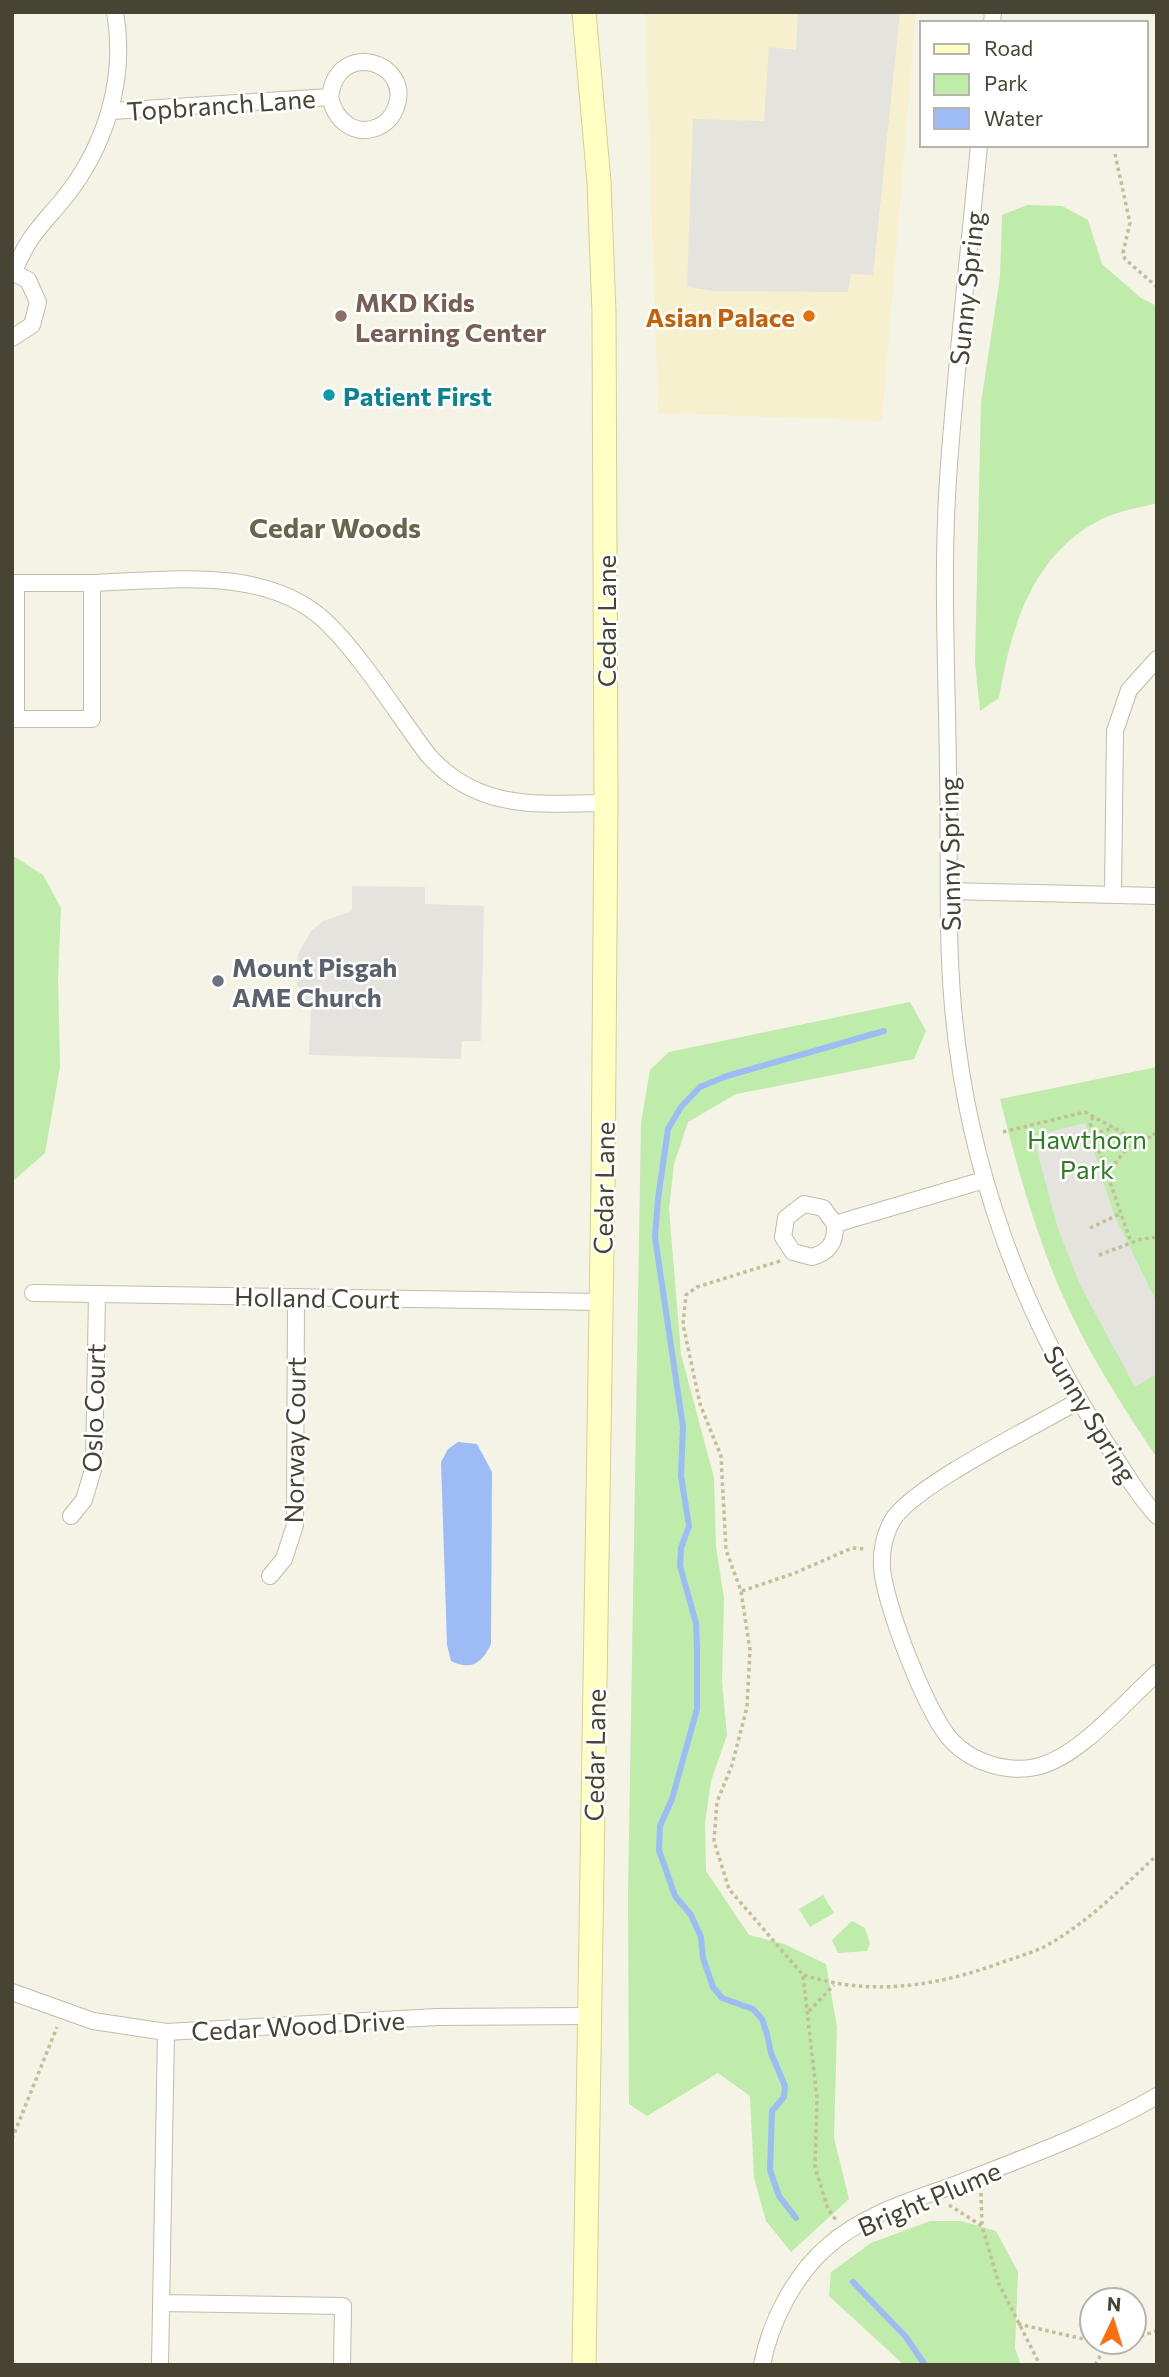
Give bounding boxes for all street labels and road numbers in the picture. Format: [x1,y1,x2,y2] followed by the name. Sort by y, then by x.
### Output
[125,82,317,126] street label: Topbranch Lane
[943,210,989,366] street label: Sunny Spring
[590,555,621,687] street label: Cedar Lane
[932,777,966,931] street label: Sunny Spring
[586,1121,620,1255] street label: Cedar Lane
[234,1280,400,1314] street label: Holland Court
[1038,1340,1144,1488] street label: Sunny Spring
[75,1343,111,1473] street label: Oslo Court
[277,1356,311,1524] street label: Norway Court
[577,1688,611,1822] street label: Cedar Lane
[190,2004,406,2046] street label: Cedar Wood Drive
[853,2154,1005,2242] street label: Bright Plume

